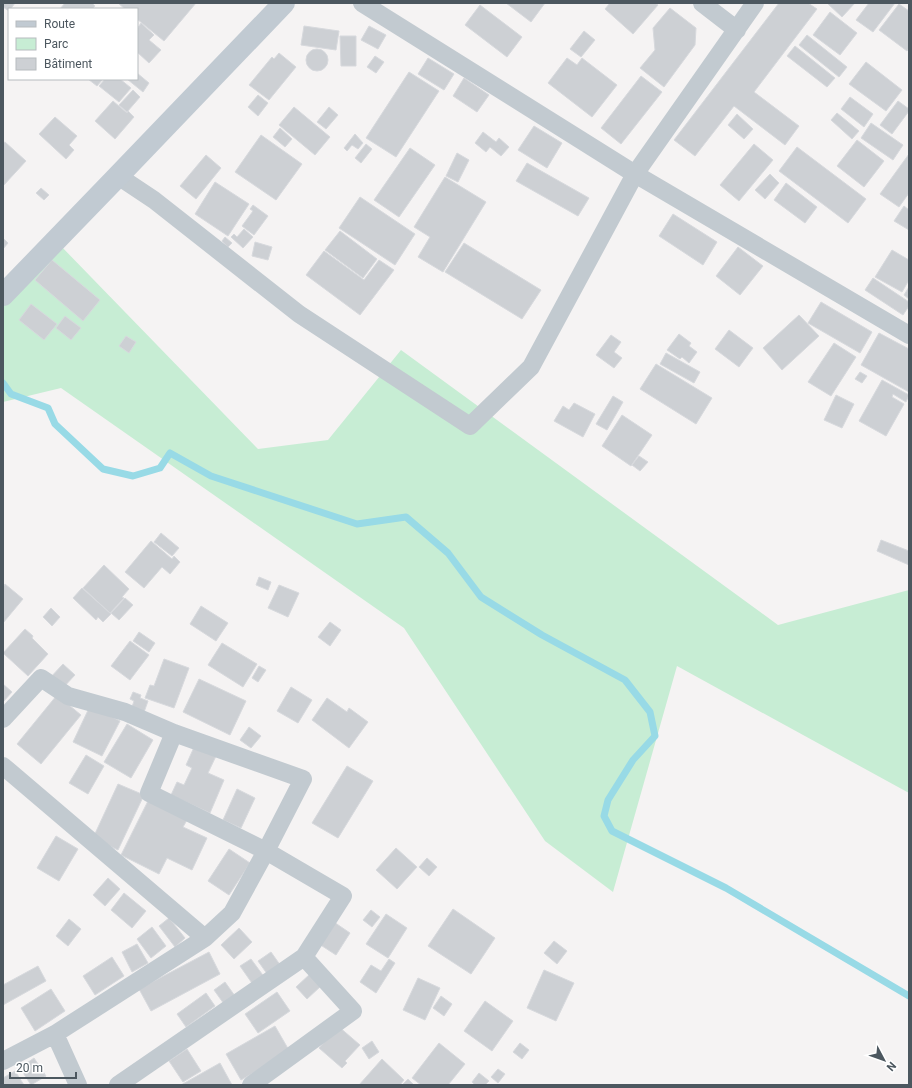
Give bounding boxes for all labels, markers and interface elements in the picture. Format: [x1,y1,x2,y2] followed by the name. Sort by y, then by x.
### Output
[8,8,138,80] legend
[44,17,75,31] text: Route
[44,37,68,51] text: Parc
[44,57,92,71] text: Bâtiment
[864,1040,904,1080] north arrow
[10,1054,76,1080] scale bar
[884,1059,899,1074] text: N
[16,1061,43,1075] text: 20 m

